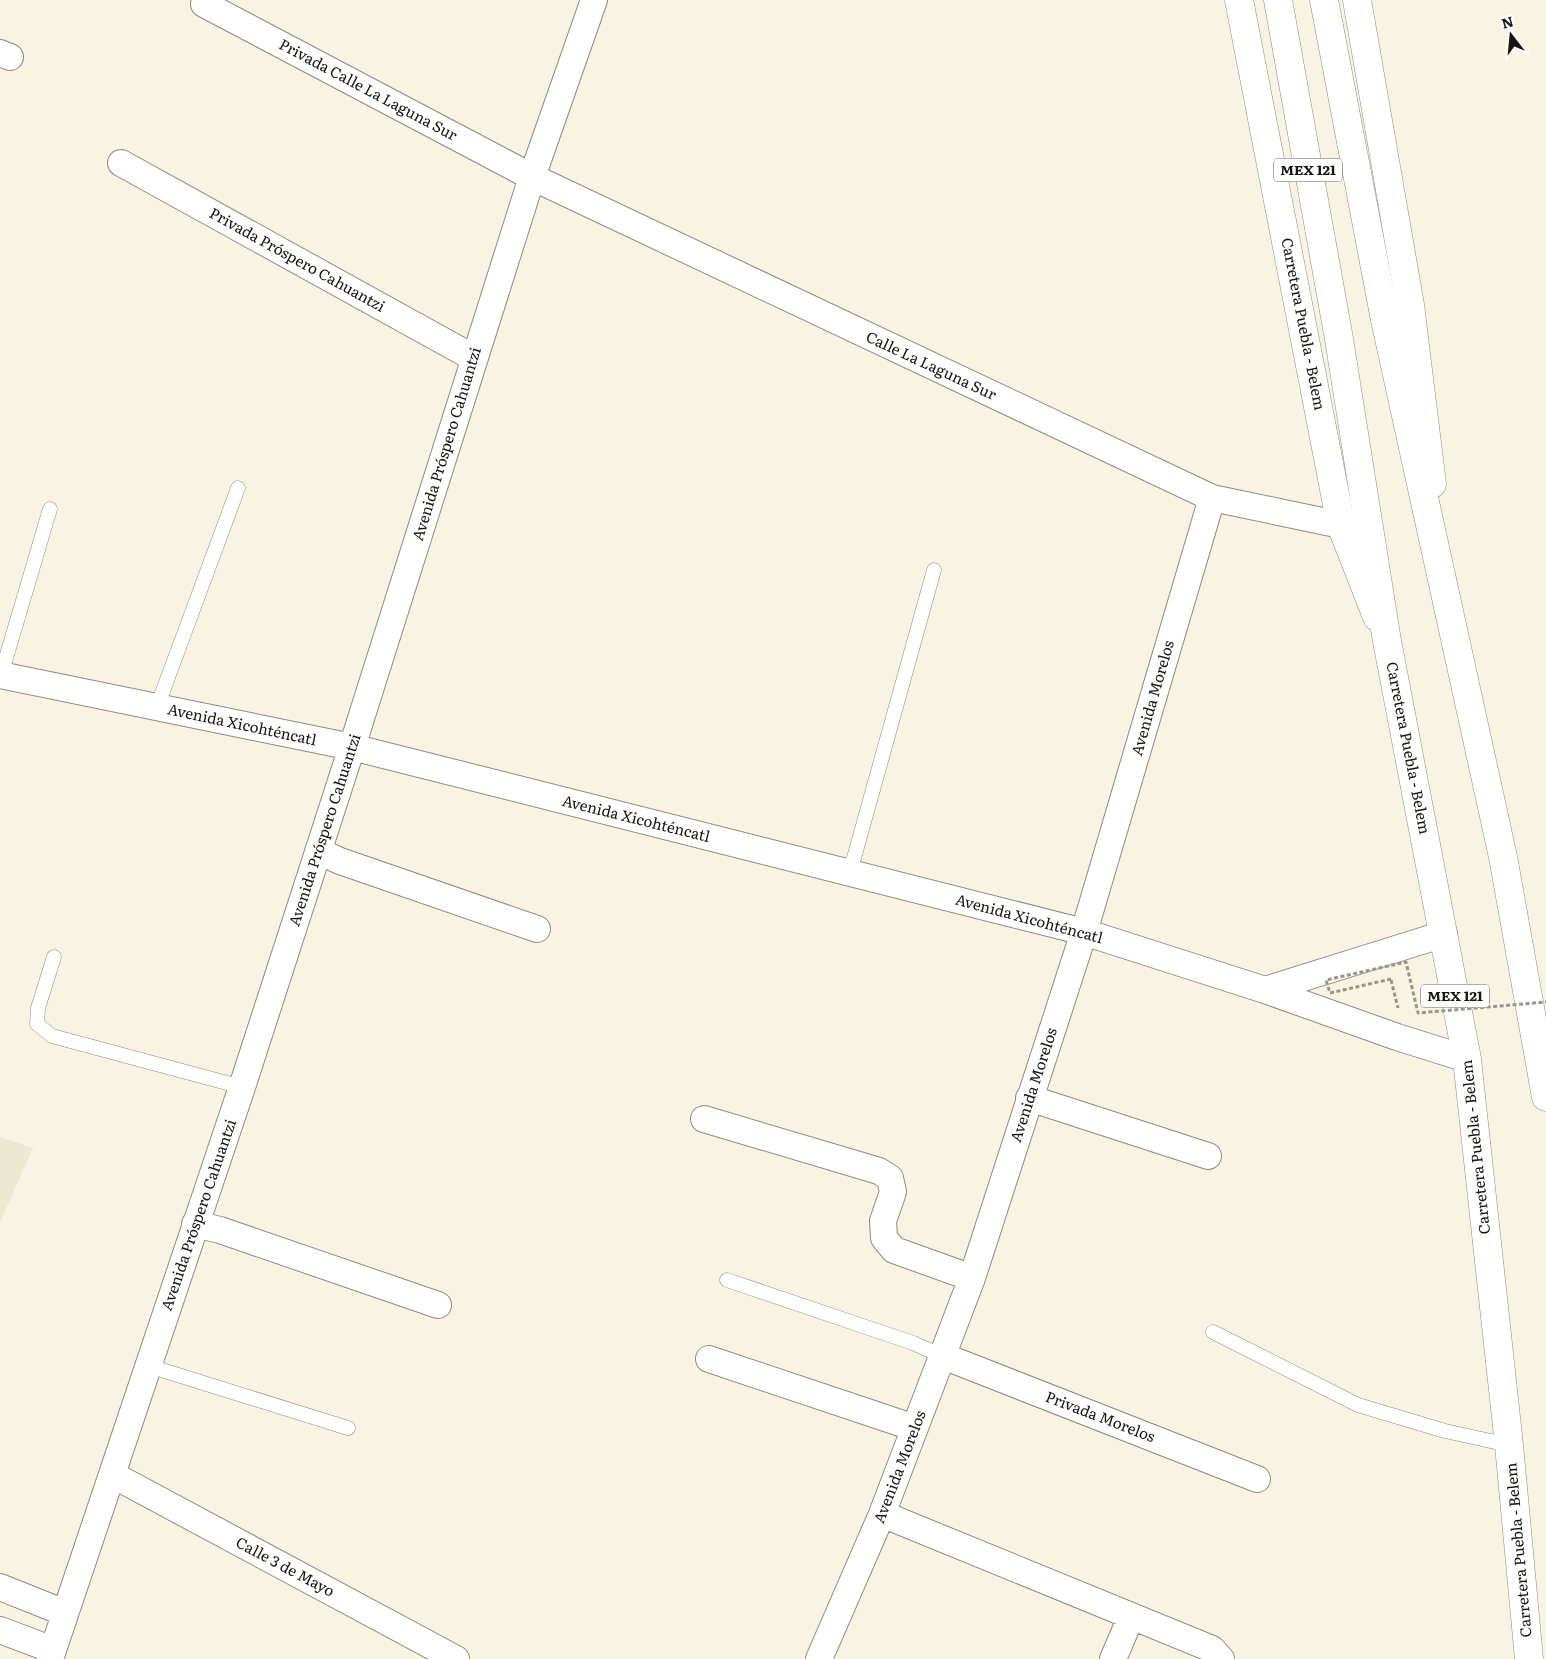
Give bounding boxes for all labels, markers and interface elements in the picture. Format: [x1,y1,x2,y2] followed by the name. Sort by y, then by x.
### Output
[1486,10,1536,60] north arrow
[1499,10,1516,33] text: N
[275,32,462,146] street label: Privada Calle La Laguna Sur
[1274,158,1342,182] road number: MEX 121
[206,201,390,317] street label: Privada Próspero Cahuantzi
[1276,235,1333,412] street label: Carretera Puebla - Belem
[863,324,1001,405] street label: Calle La Laguna Sur
[405,344,486,543] street label: Avenida Próspero Cahuantzi
[1124,637,1179,758] street label: Avenida Morelos
[1381,659,1438,836] street label: Carretera Puebla - Belem
[166,697,319,751] street label: Avenida Xicohténcatl
[282,730,366,929] street label: Avenida Próspero Cahuantzi
[560,788,713,847] street label: Avenida Xicohténcatl
[953,887,1106,948] street label: Avenida Xicohténcatl
[1421,984,1489,1008] road number: MEX 121
[1003,1024,1062,1145] street label: Avenida Morelos
[1454,1058,1495,1236] street label: Carretera Puebla - Belem
[154,1116,241,1313] street label: Avenida Próspero Cahuantzi
[1042,1384,1159,1447] street label: Privada Morelos
[867,1407,931,1526] street label: Avenida Morelos
[1498,1461,1537,1638] street label: Carretera Puebla - Belem
[232,1530,339,1602] street label: Calle 3 de Mayo

